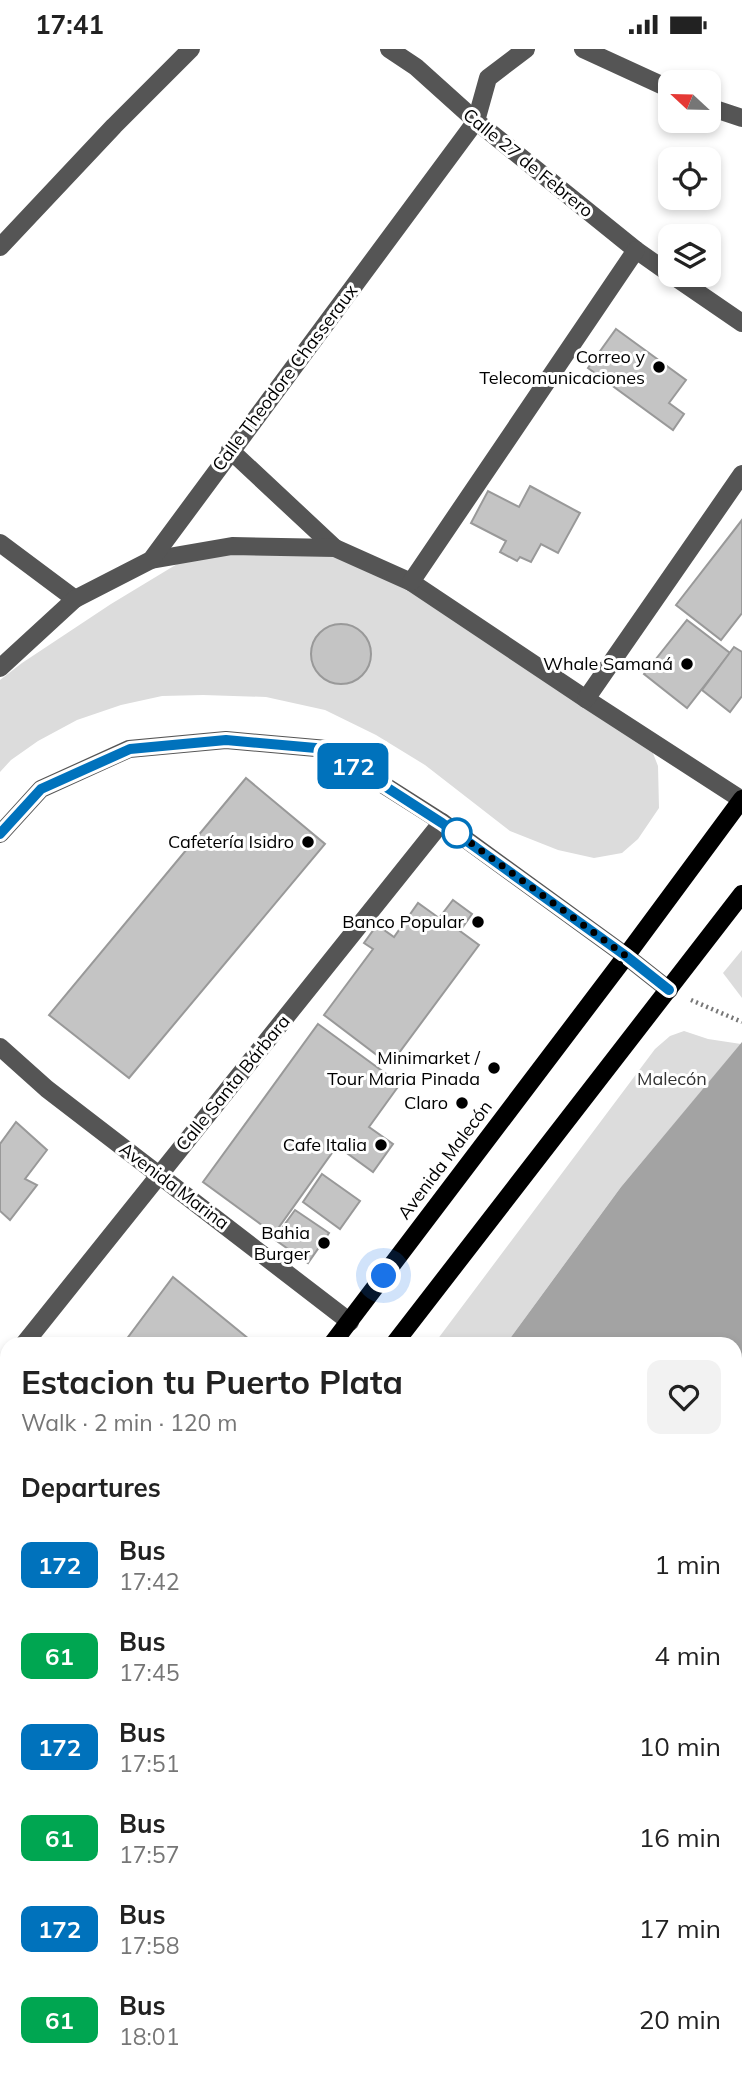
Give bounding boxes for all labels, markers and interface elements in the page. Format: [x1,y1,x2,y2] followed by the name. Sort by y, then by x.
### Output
[35,8,104,41] text: 17:41
[658,70,721,133] north arrow
[658,70,721,287] map controls
[459,103,598,222] street label: Calle 27 de Febrero
[658,147,721,210] button: locate
[658,224,721,287] button: layers
[207,279,363,476] street label: Calle Theodore Chasseraux
[479,345,645,389] place label: Correo y Telecomunicaciones
[651,359,667,375] marker: Correo y Telecomunicaciones
[543,652,673,675] place label: Whale Samaná
[679,656,695,672] marker: Whale Samaná
[313,743,393,789] line badge: 172
[331,751,375,781] text: 172
[442,818,472,848] unlabelled marker
[168,830,294,853] place label: Cafetería Isidro
[300,834,316,850] marker: Cafetería Isidro
[342,910,464,933] place label: Banco Popular
[470,914,486,930] marker: Banco Popular
[171,1010,295,1155] street label: Calle Santa Bárbara
[327,1046,481,1090] place label: Minimarket / Tour Maria Pinada
[486,1060,502,1076] marker: Minimarket / Tour Maria Pinada
[637,1067,707,1090] park label: Malecón
[404,1091,448,1114] place label: Claro
[454,1095,470,1111] marker: Claro
[392,1096,497,1224] street label: Avenida Malecón
[283,1133,367,1156] place label: Cafe Italia
[115,1137,234,1234] street label: Avenida Marina
[373,1137,389,1153] marker: Cafe Italia
[254,1221,310,1265] place label: Bahia Burger
[316,1235,332,1251] marker: Bahia Burger
[366,1258,401,1293] your location
[647,1360,721,1434] button: heart
[21,1361,403,1402] text: Estacion tu Puerto Plata
[21,1408,238,1437] text: Walk · 2 min · 120 m
[21,1471,161,1504] text: Departures
[119,1534,165,1567] text: Bus
[654,1548,721,1581] text: 1 min
[38,1550,81,1580] text: 172
[119,1567,179,1596] text: 17:42
[119,1625,165,1658] text: Bus
[654,1639,721,1672] text: 4 min
[45,1641,74,1671] text: 61
[119,1658,179,1687] text: 17:45
[119,1716,165,1749] text: Bus
[639,1730,721,1763] text: 10 min
[38,1732,81,1762] text: 172
[119,1749,179,1778] text: 17:51
[119,1807,165,1840] text: Bus
[639,1821,721,1854] text: 16 min
[45,1823,74,1853] text: 61
[119,1840,179,1869] text: 17:57
[119,1898,165,1931] text: Bus
[639,1912,721,1945] text: 17 min
[38,1914,81,1944] text: 172
[119,1931,179,1960] text: 17:58
[119,1989,165,2022] text: Bus
[639,2003,721,2036] text: 20 min
[45,2005,74,2035] text: 61
[119,2022,179,2051] text: 18:01

